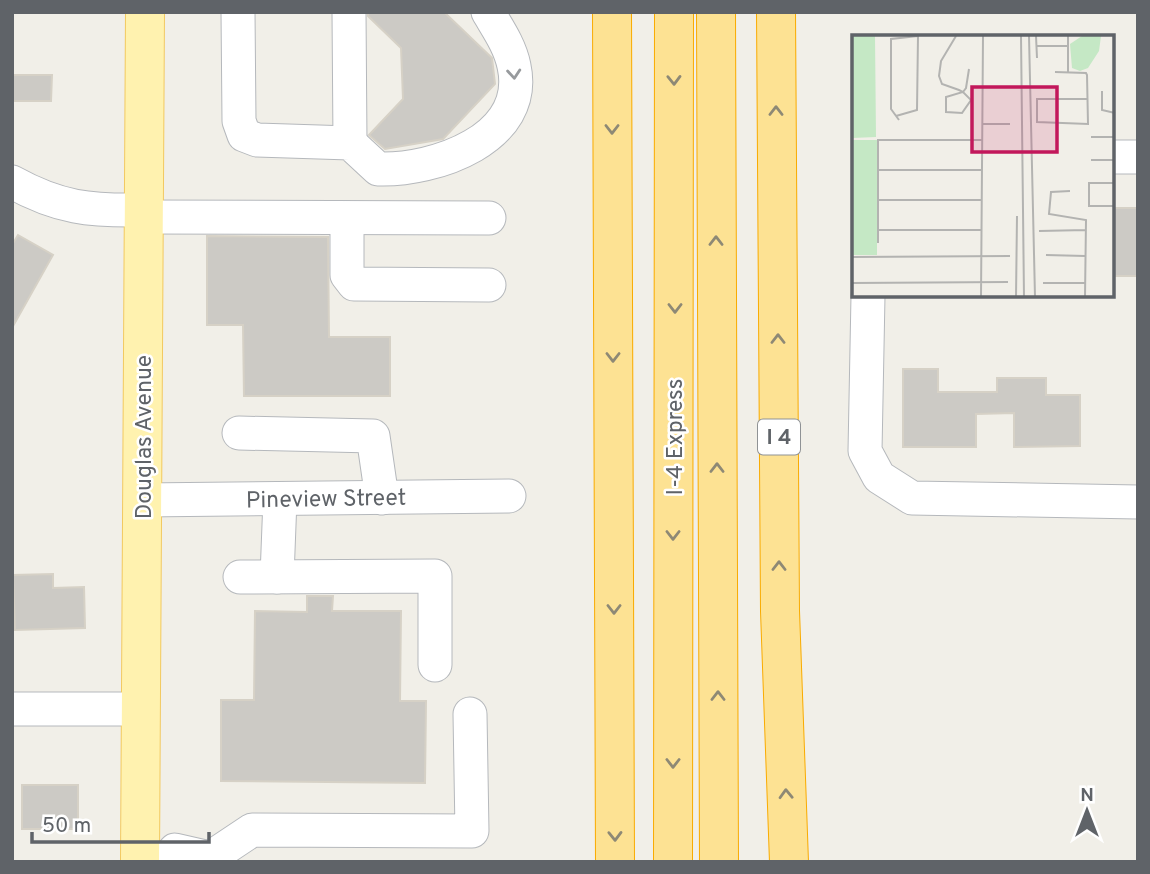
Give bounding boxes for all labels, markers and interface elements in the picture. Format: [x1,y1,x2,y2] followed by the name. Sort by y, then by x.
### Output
[852,35,1115,298] inset map
[506,69,521,80] one-way arrow
[666,76,682,86] one-way arrow
[768,105,784,116] one-way arrow
[604,125,620,135] one-way arrow
[708,235,724,245] one-way arrow
[667,303,683,314] one-way arrow
[770,333,786,343] one-way arrow
[605,352,621,363] one-way arrow
[131,355,160,519] street label: Douglas Avenue
[662,378,691,496] street label: I-4 Express
[758,420,800,454] road number: I 4
[709,462,725,473] one-way arrow
[246,485,407,516] street label: Pineview Street
[665,531,681,541] one-way arrow
[772,560,787,571] one-way arrow
[606,604,622,615] one-way arrow
[710,690,726,700] one-way arrow
[665,758,681,769] one-way arrow
[1052,776,1122,846] north arrow
[1080,784,1094,808] text: N
[779,788,794,799] one-way arrow
[32,800,208,844] scale bar
[42,813,91,840] text: 50 m
[607,832,623,842] one-way arrow

